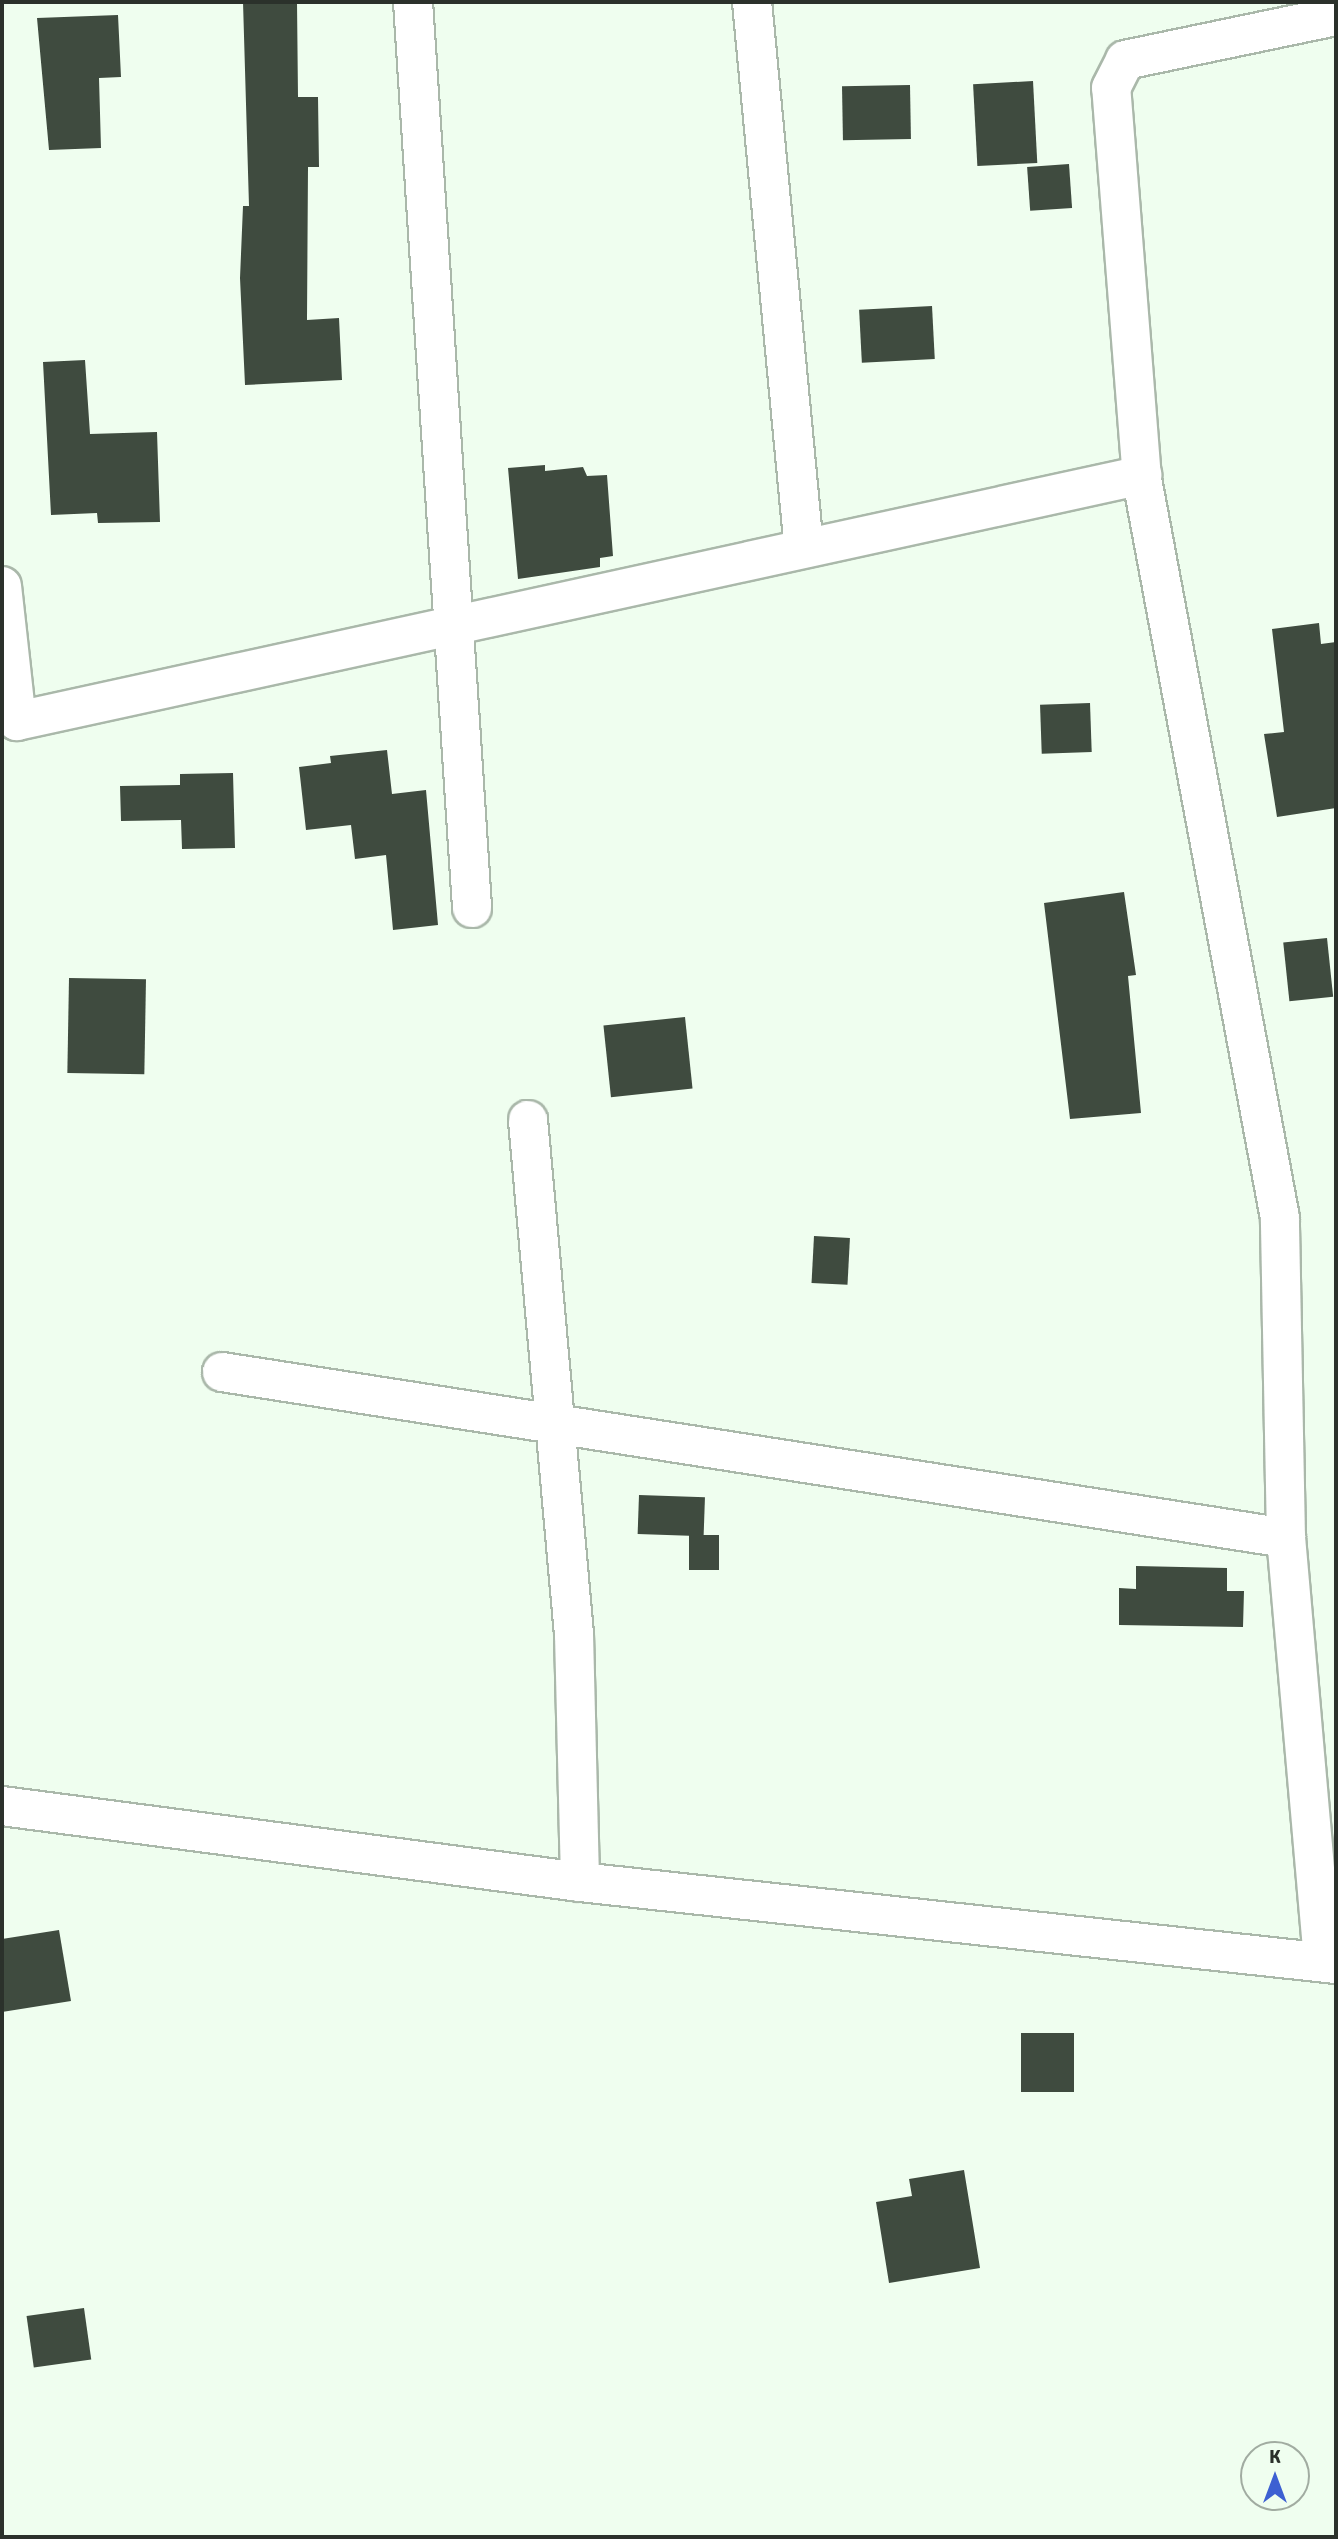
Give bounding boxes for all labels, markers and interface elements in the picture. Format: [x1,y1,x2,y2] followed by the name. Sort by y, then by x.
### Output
[1240,2441,1310,2511] north arrow
[1269,2445,1281,2469] text: K

